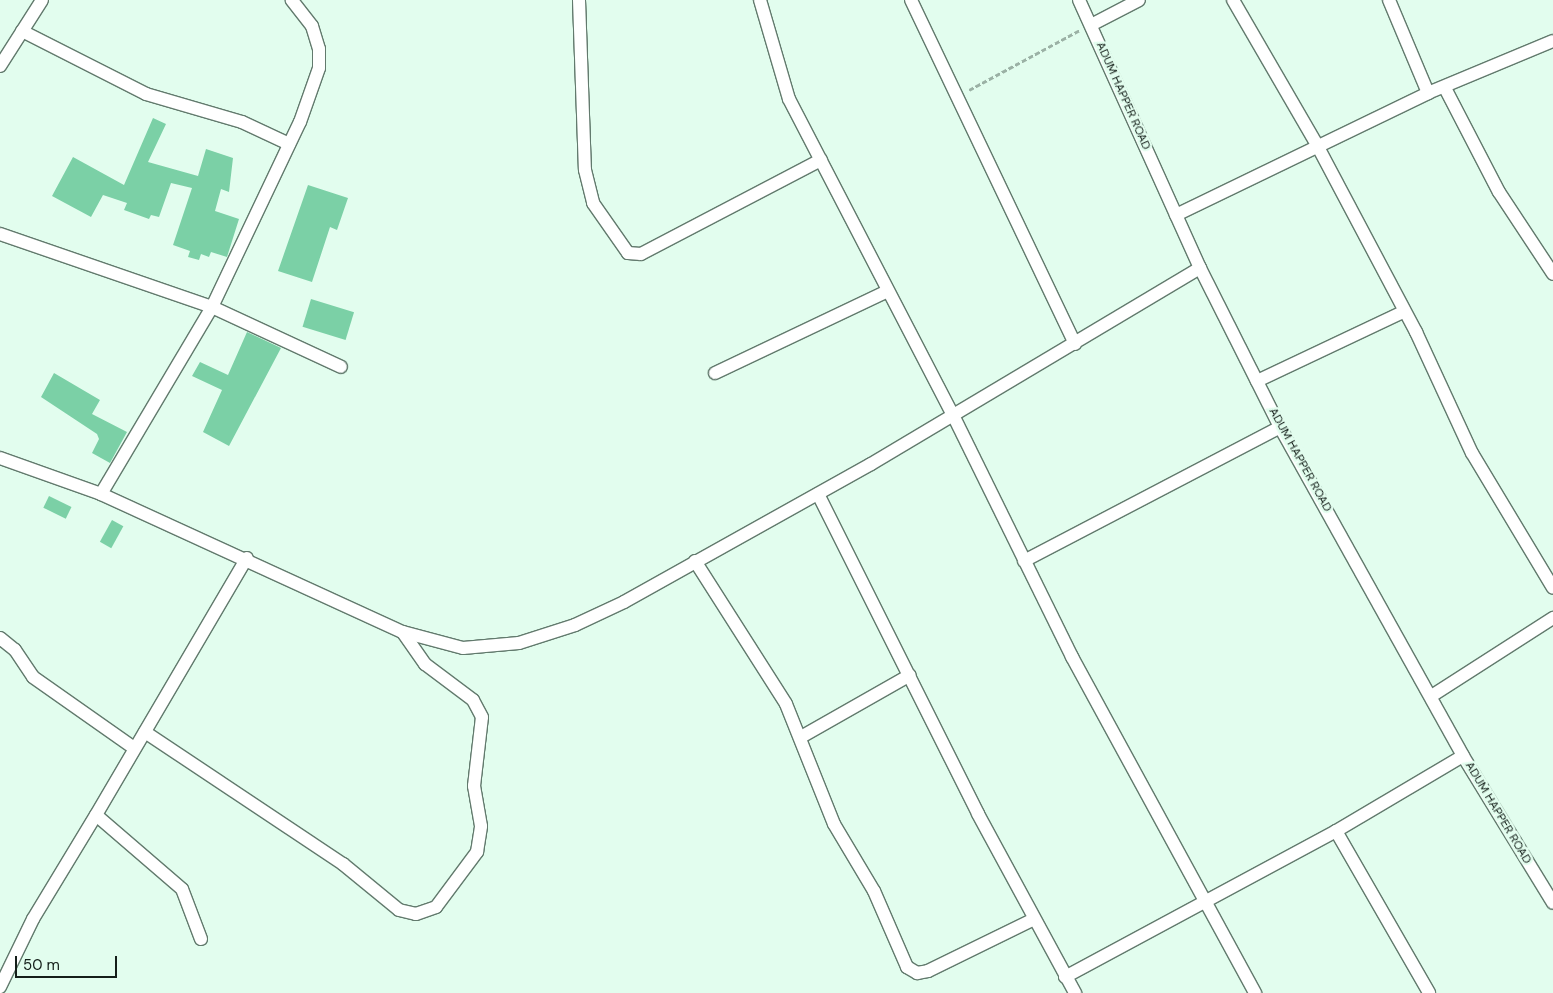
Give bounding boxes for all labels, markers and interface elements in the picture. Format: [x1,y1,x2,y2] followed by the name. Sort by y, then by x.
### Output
[1093,40,1153,152] street label: ADUM HAPPER ROAD
[1265,406,1335,514] street label: ADUM HAPPER ROAD
[1462,759,1534,867] street label: ADUM HAPPER ROAD
[18,946,120,978] scale bar
[23,955,60,975] text: 50 m

